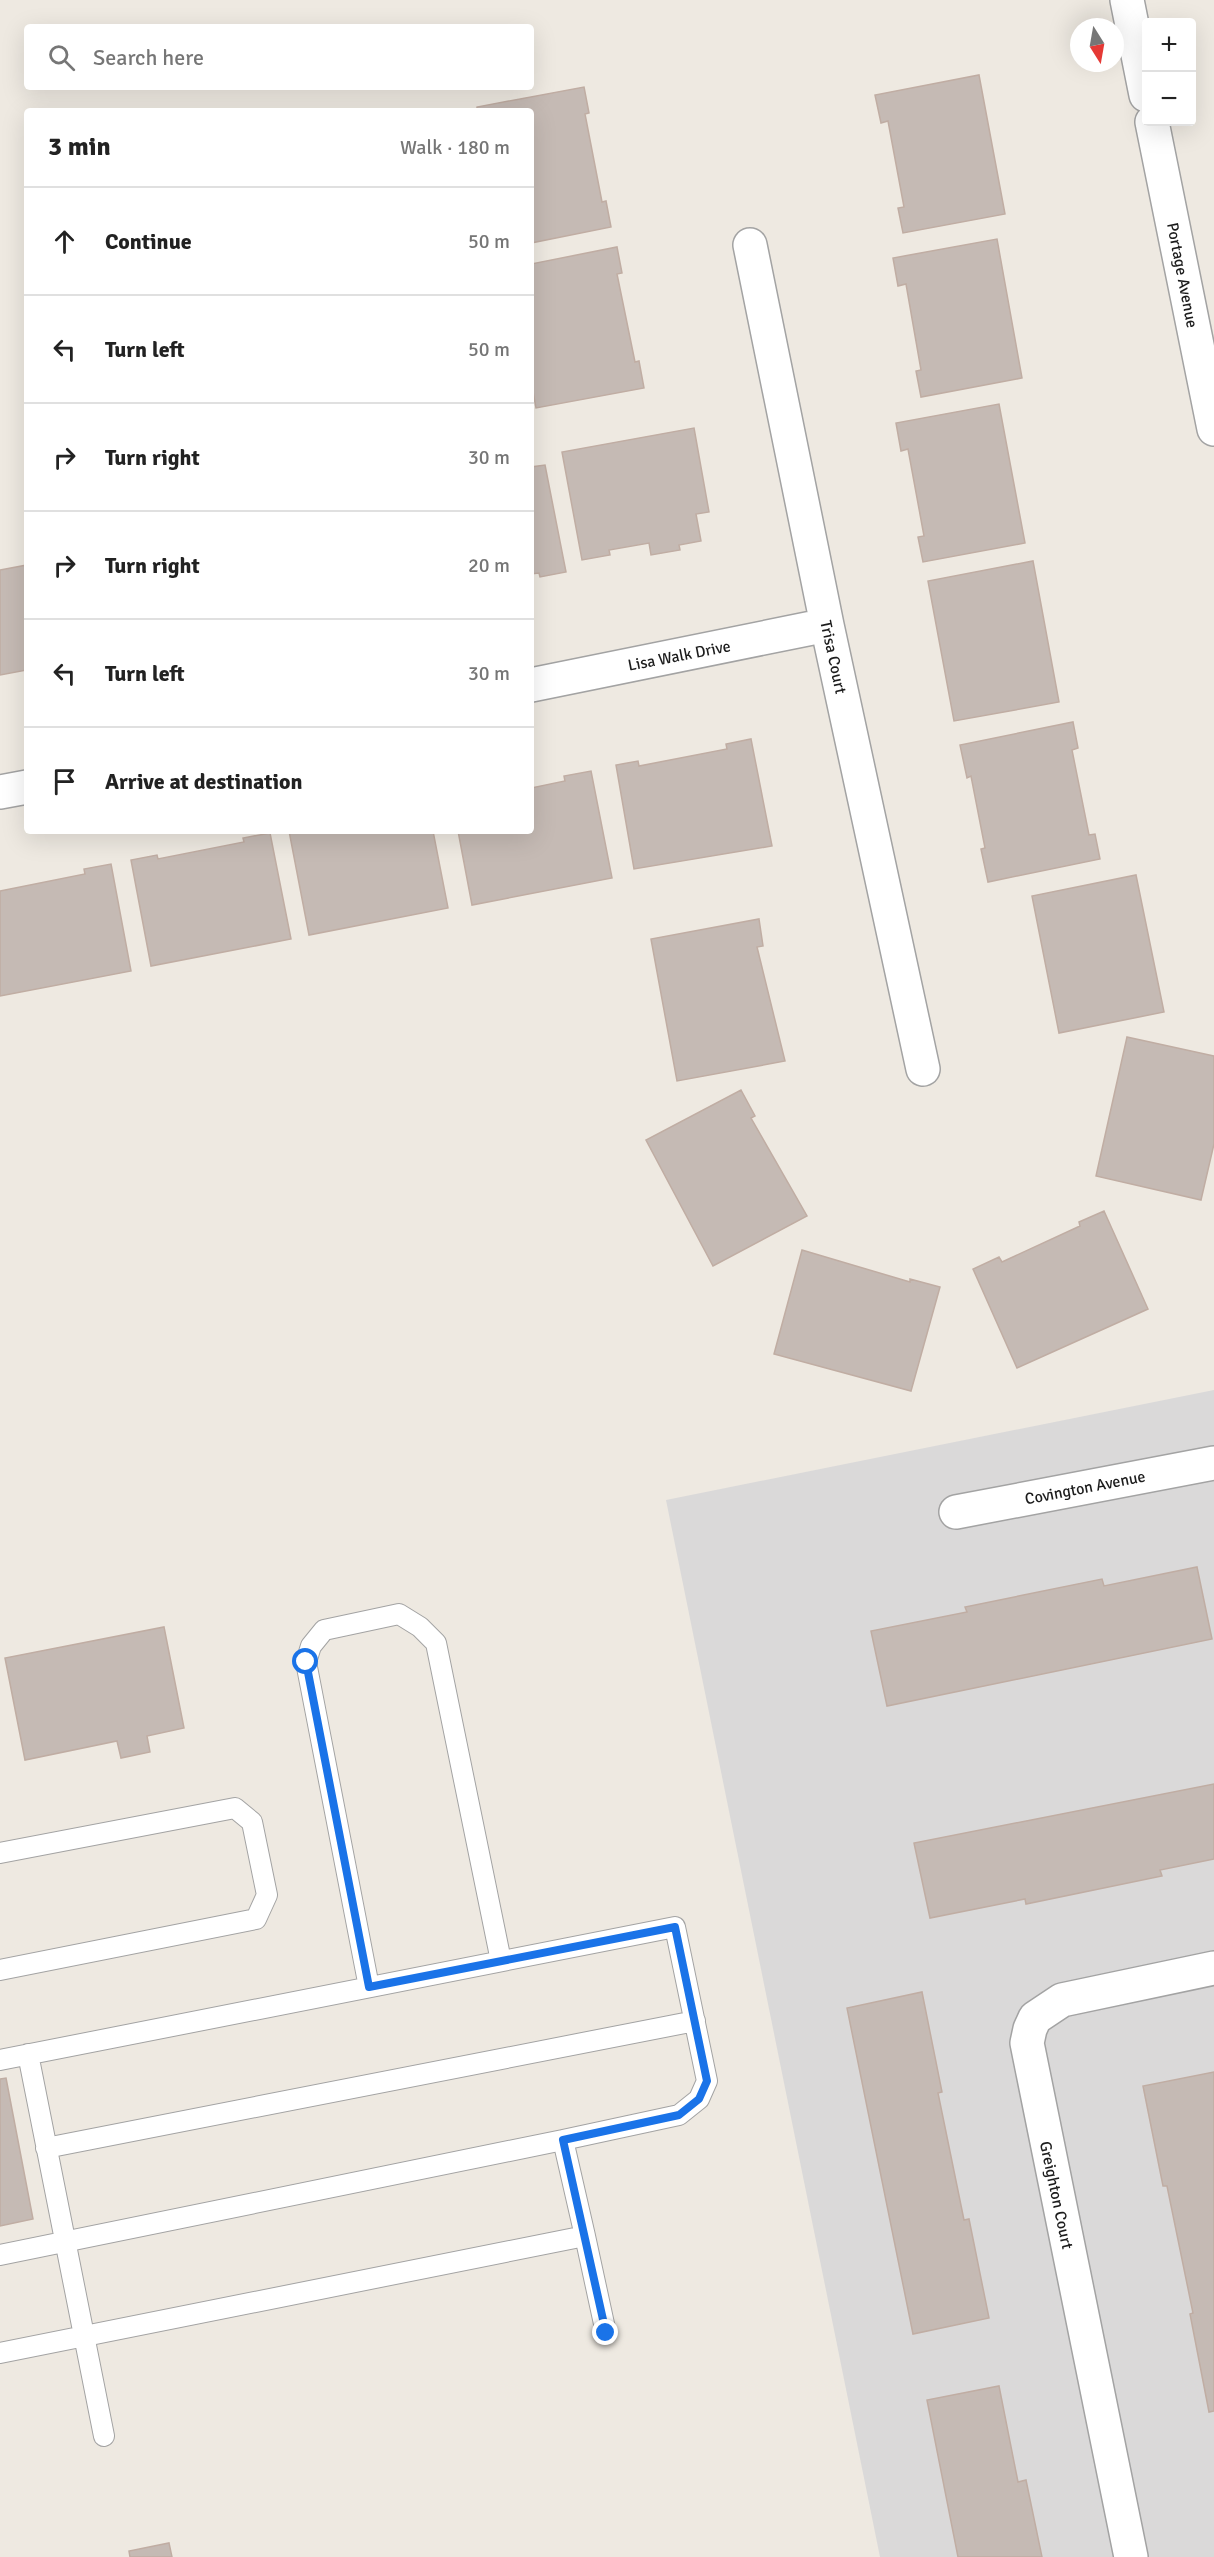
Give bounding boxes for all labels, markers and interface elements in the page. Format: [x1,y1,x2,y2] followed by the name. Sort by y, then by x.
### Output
[1070,18,1124,72] north arrow
[1142,18,1196,126] map controls
[1142,18,1196,72] button: +
[24,24,534,90] search box
[45,41,78,74] icon: search
[93,44,204,71] text: Search here
[1142,72,1196,126] button: −
[48,131,111,163] text: 3 min
[400,135,510,160] text: Walk · 180 m
[1162,221,1202,330] street label: Portage Avenue
[48,225,81,258] icon: ahead
[105,228,192,255] text: Continue
[468,229,510,254] text: 50 m
[48,333,81,366] icon: left
[105,336,185,363] text: Turn left
[468,337,510,362] text: 50 m
[48,441,81,474] icon: right
[105,444,200,471] text: Turn right
[468,445,510,470] text: 30 m
[48,549,81,582] icon: right
[105,552,200,579] text: Turn right
[468,553,510,578] text: 20 m
[815,619,851,696] street label: Trisa Court
[626,636,732,676] street label: Lisa Walk Drive
[48,657,81,690] icon: left
[105,660,185,687] text: Turn left
[468,661,510,686] text: 30 m
[48,765,81,798] icon: arrive
[105,768,302,795] text: Arrive at destination
[1023,1466,1147,1509] street label: Covington Avenue
[292,1648,318,1674] route start
[1035,2139,1077,2251] street label: Greighton Court
[592,2319,618,2345] route end

